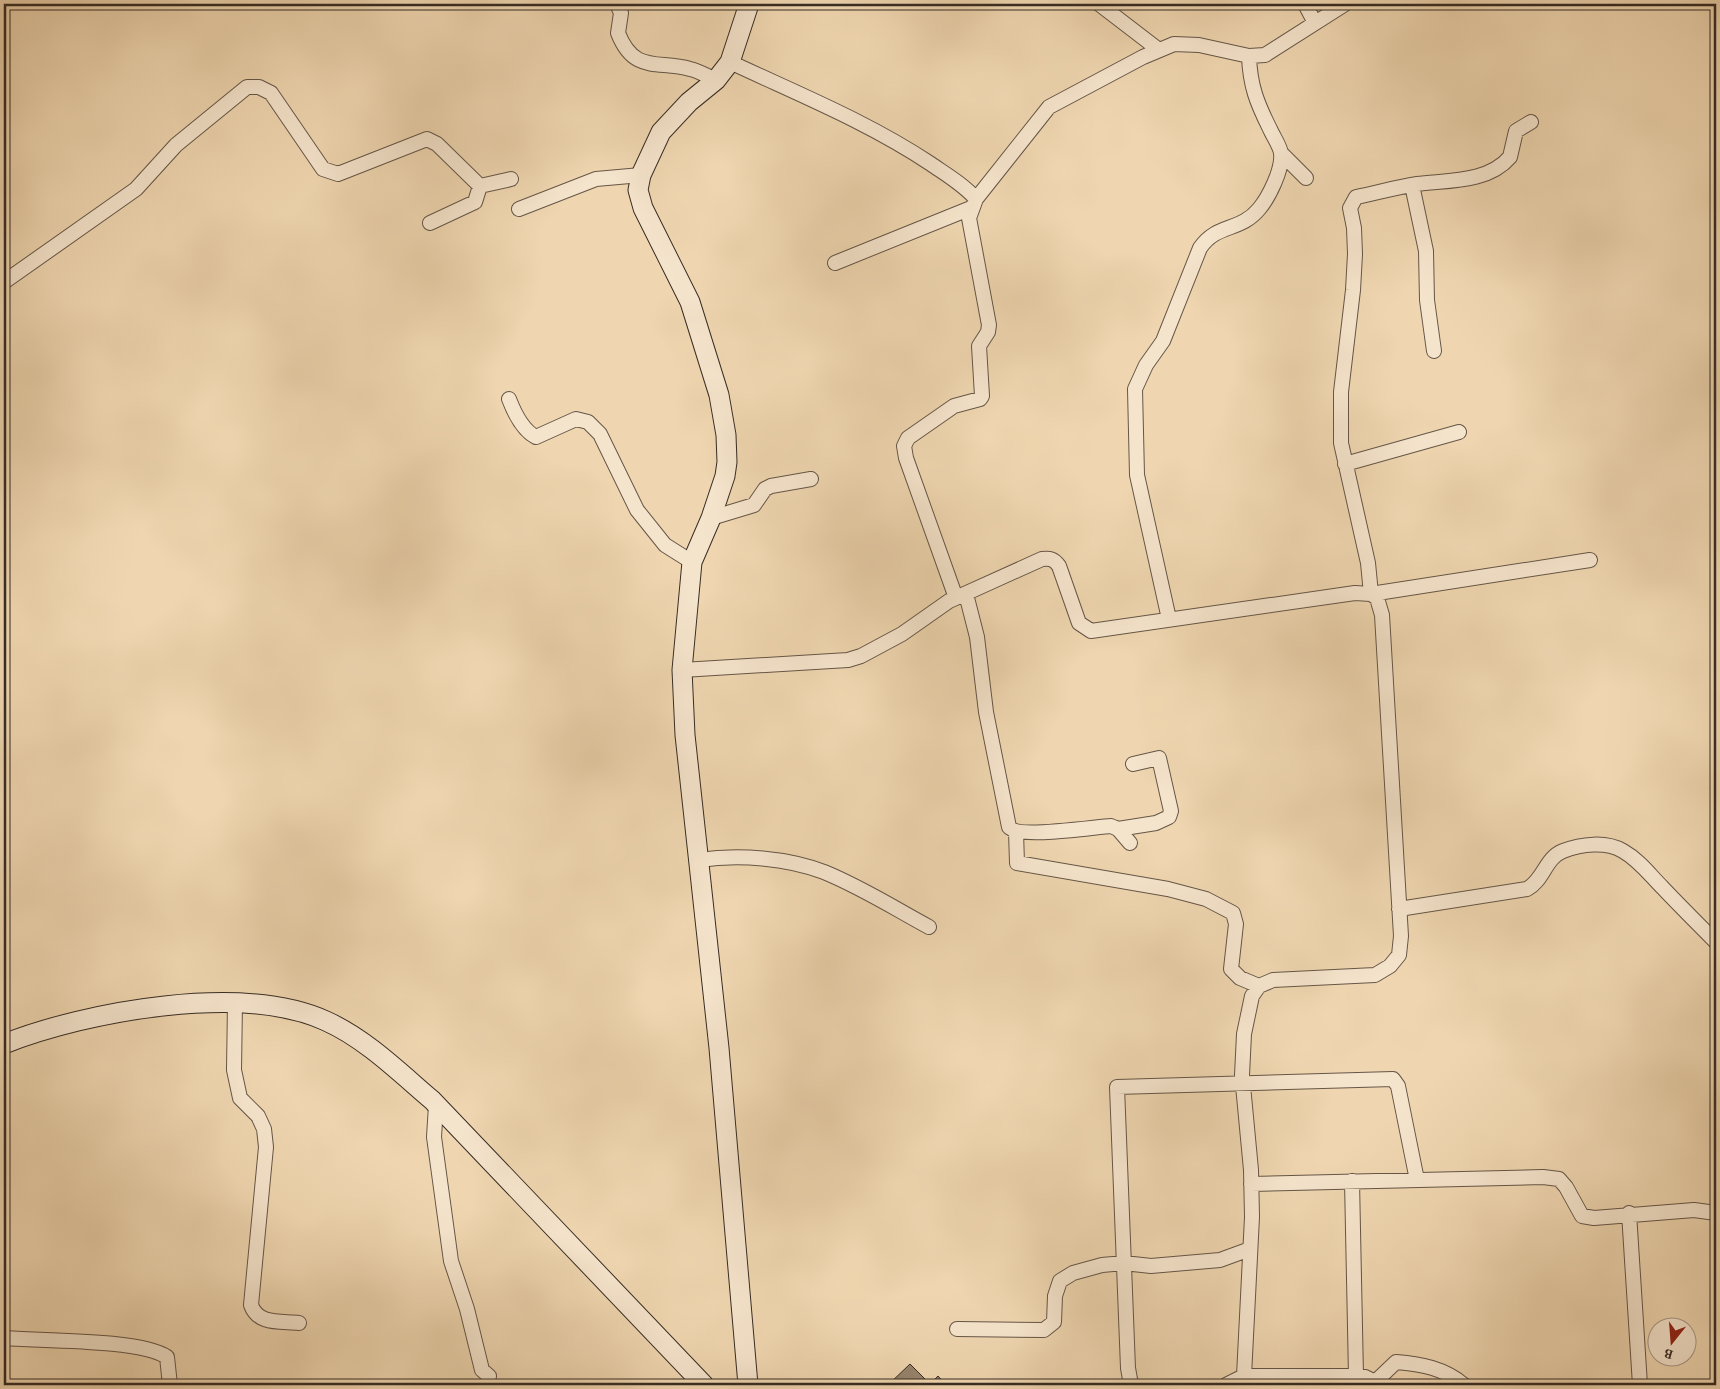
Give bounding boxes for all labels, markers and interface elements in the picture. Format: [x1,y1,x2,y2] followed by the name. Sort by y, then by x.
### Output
[1648,1316,1698,1366] north arrow
[1661,1344,1675,1365] text: B

